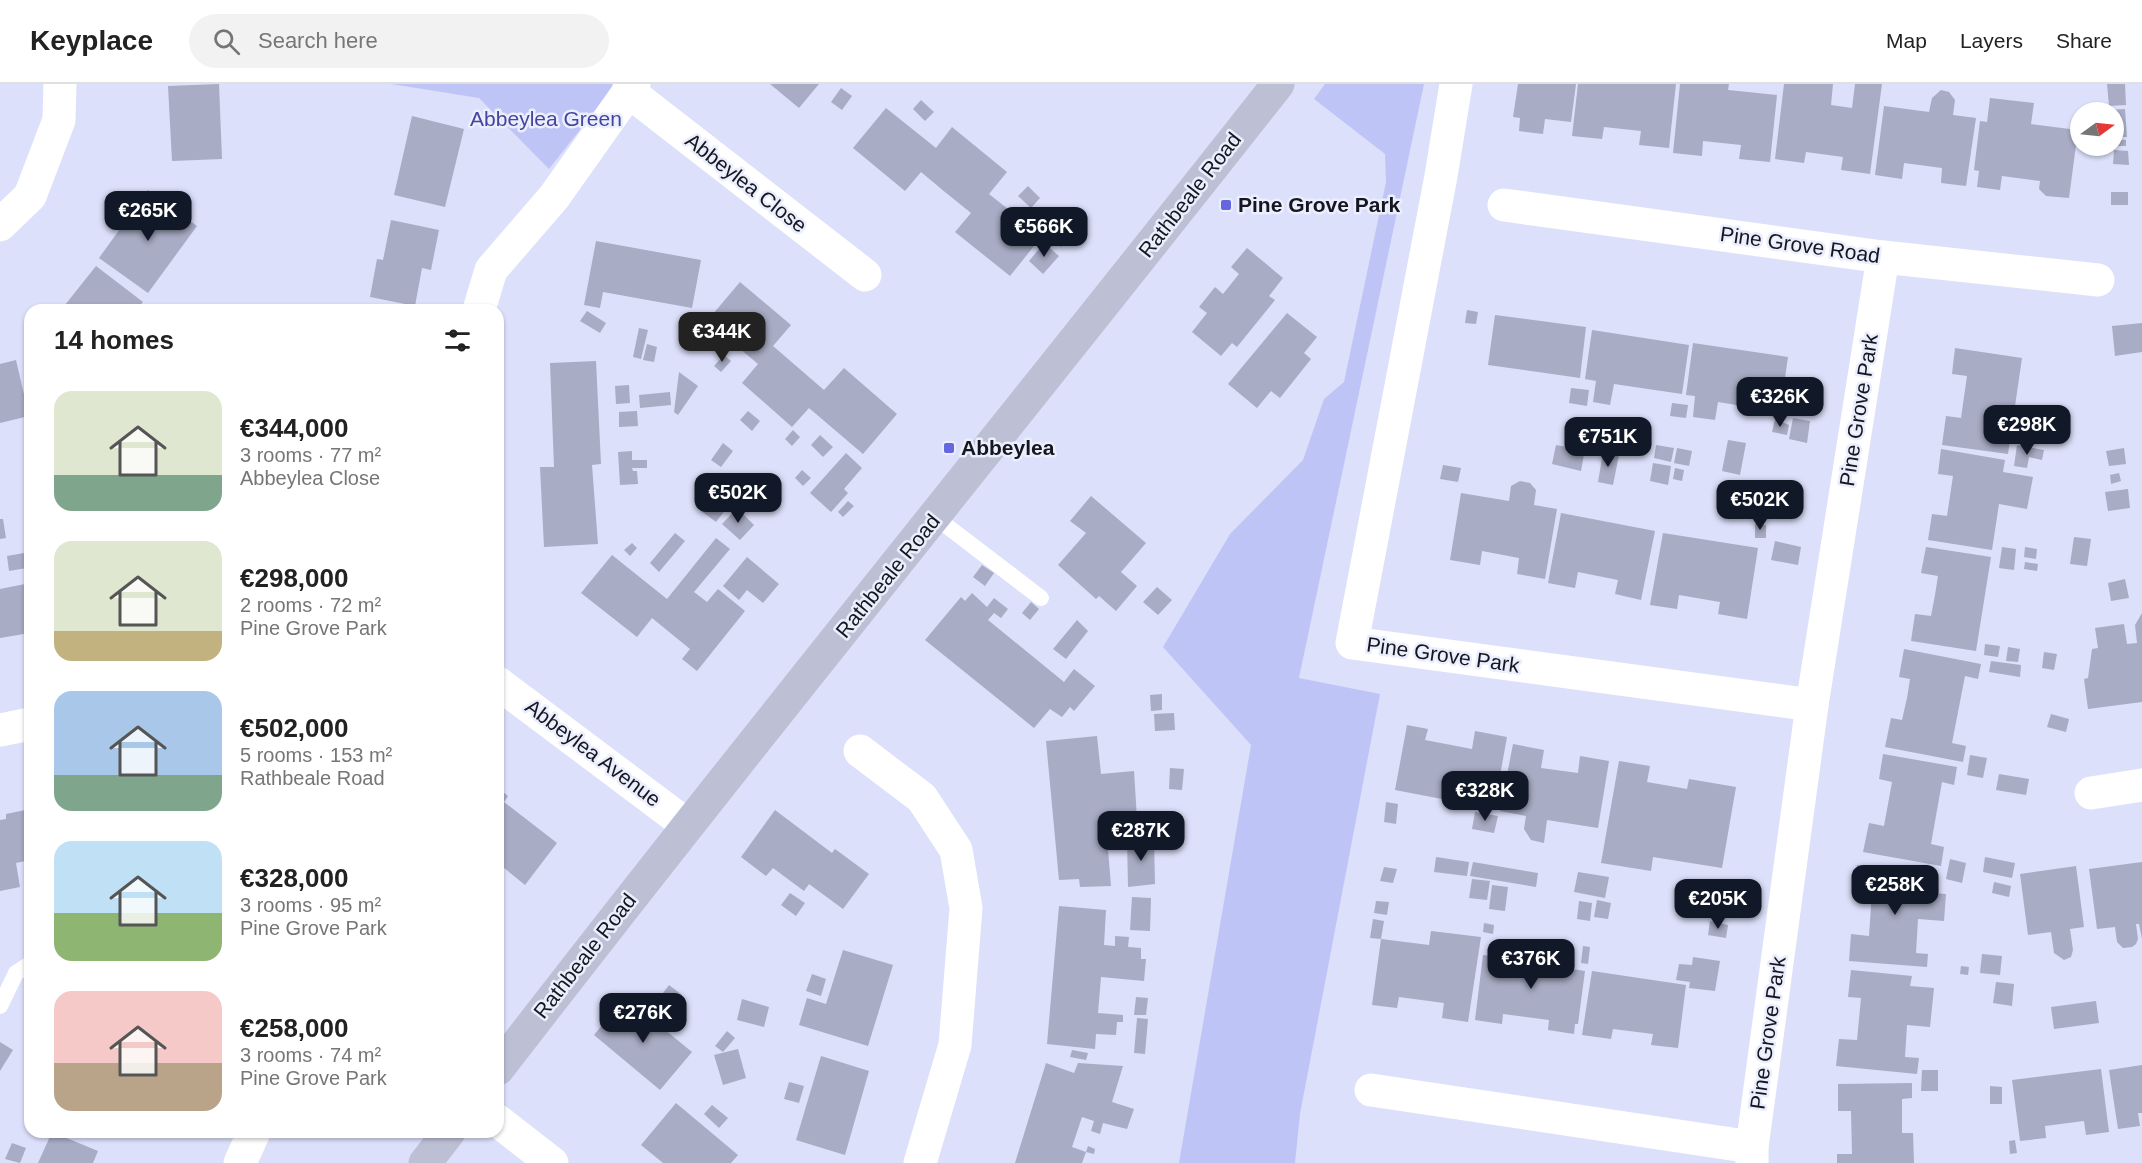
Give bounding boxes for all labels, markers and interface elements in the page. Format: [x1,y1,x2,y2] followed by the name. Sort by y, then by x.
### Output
[189,14,609,68] search box
[30,25,153,56] text: Keyplace
[210,25,243,58] icon: search
[258,28,378,53] text: Search here
[1886,29,1927,52] text: Map
[1960,29,2023,52] text: Layers
[2056,29,2112,52] text: Share
[2070,102,2124,156] north arrow
[2070,102,2124,156] map controls
[470,107,622,130] park label: Abbeylea Green
[681,128,811,237] street label: Abbeylea Close
[1134,128,1245,262] street label: Rathbeale Road
[106,191,190,242] pin: €265K
[1238,193,1401,216] place label: Pine Grove Park
[1219,198,1233,212] marker: Pine Grove Park
[119,199,177,221] text: €265K
[1002,207,1086,258] pin: €566K
[1015,215,1073,237] text: €566K
[1719,222,1881,267] street label: Pine Grove Road
[680,312,764,363] pin: €344K
[693,320,751,342] text: €344K
[441,324,474,357] icon: filters
[54,325,174,355] text: 14 homes
[1835,332,1882,488] street label: Pine Grove Park
[1738,377,1822,428] pin: €326K
[1751,385,1809,407] text: €326K
[1985,405,2069,456] pin: €298K
[240,413,348,443] text: €344,000
[1998,413,2056,435] text: €298K
[102,415,174,487] icon: home
[1566,417,1650,468] pin: €751K
[1579,425,1637,447] text: €751K
[961,436,1055,459] place label: Abbeylea
[942,441,956,455] marker: Abbeylea
[240,444,381,466] text: 3 rooms · 77 m²
[240,467,380,489] text: Abbeylea Close
[696,473,780,524] pin: €502K
[1718,480,1802,531] pin: €502K
[709,481,767,503] text: €502K
[1731,488,1789,510] text: €502K
[831,509,944,642] street label: Rathbeale Road
[240,563,348,593] text: €298,000
[102,565,174,637] icon: home
[240,594,381,616] text: 2 rooms · 72 m²
[240,617,387,639] text: Pine Grove Park
[1365,632,1521,677] street label: Pine Grove Park
[521,694,665,811] street label: Abbeylea Avenue
[240,713,348,743] text: €502,000
[102,715,174,787] icon: home
[240,744,392,766] text: 5 rooms · 153 m²
[240,767,385,789] text: Rathbeale Road
[1443,771,1527,822] pin: €328K
[1456,779,1514,801] text: €328K
[1099,811,1183,862] pin: €287K
[1112,819,1170,841] text: €287K
[240,863,348,893] text: €328,000
[102,865,174,937] icon: home
[1853,865,1937,916] pin: €258K
[1866,873,1924,895] text: €258K
[1676,879,1760,930] pin: €205K
[1689,887,1747,909] text: €205K
[529,889,640,1023] street label: Rathbeale Road
[240,894,381,916] text: 3 rooms · 95 m²
[240,917,387,939] text: Pine Grove Park
[1489,939,1573,990] pin: €376K
[1502,947,1560,969] text: €376K
[1745,955,1790,1111] street label: Pine Grove Park
[601,993,685,1044] pin: €276K
[614,1001,672,1023] text: €276K
[240,1013,348,1043] text: €258,000
[102,1015,174,1087] icon: home
[240,1044,381,1066] text: 3 rooms · 74 m²
[240,1067,387,1089] text: Pine Grove Park

